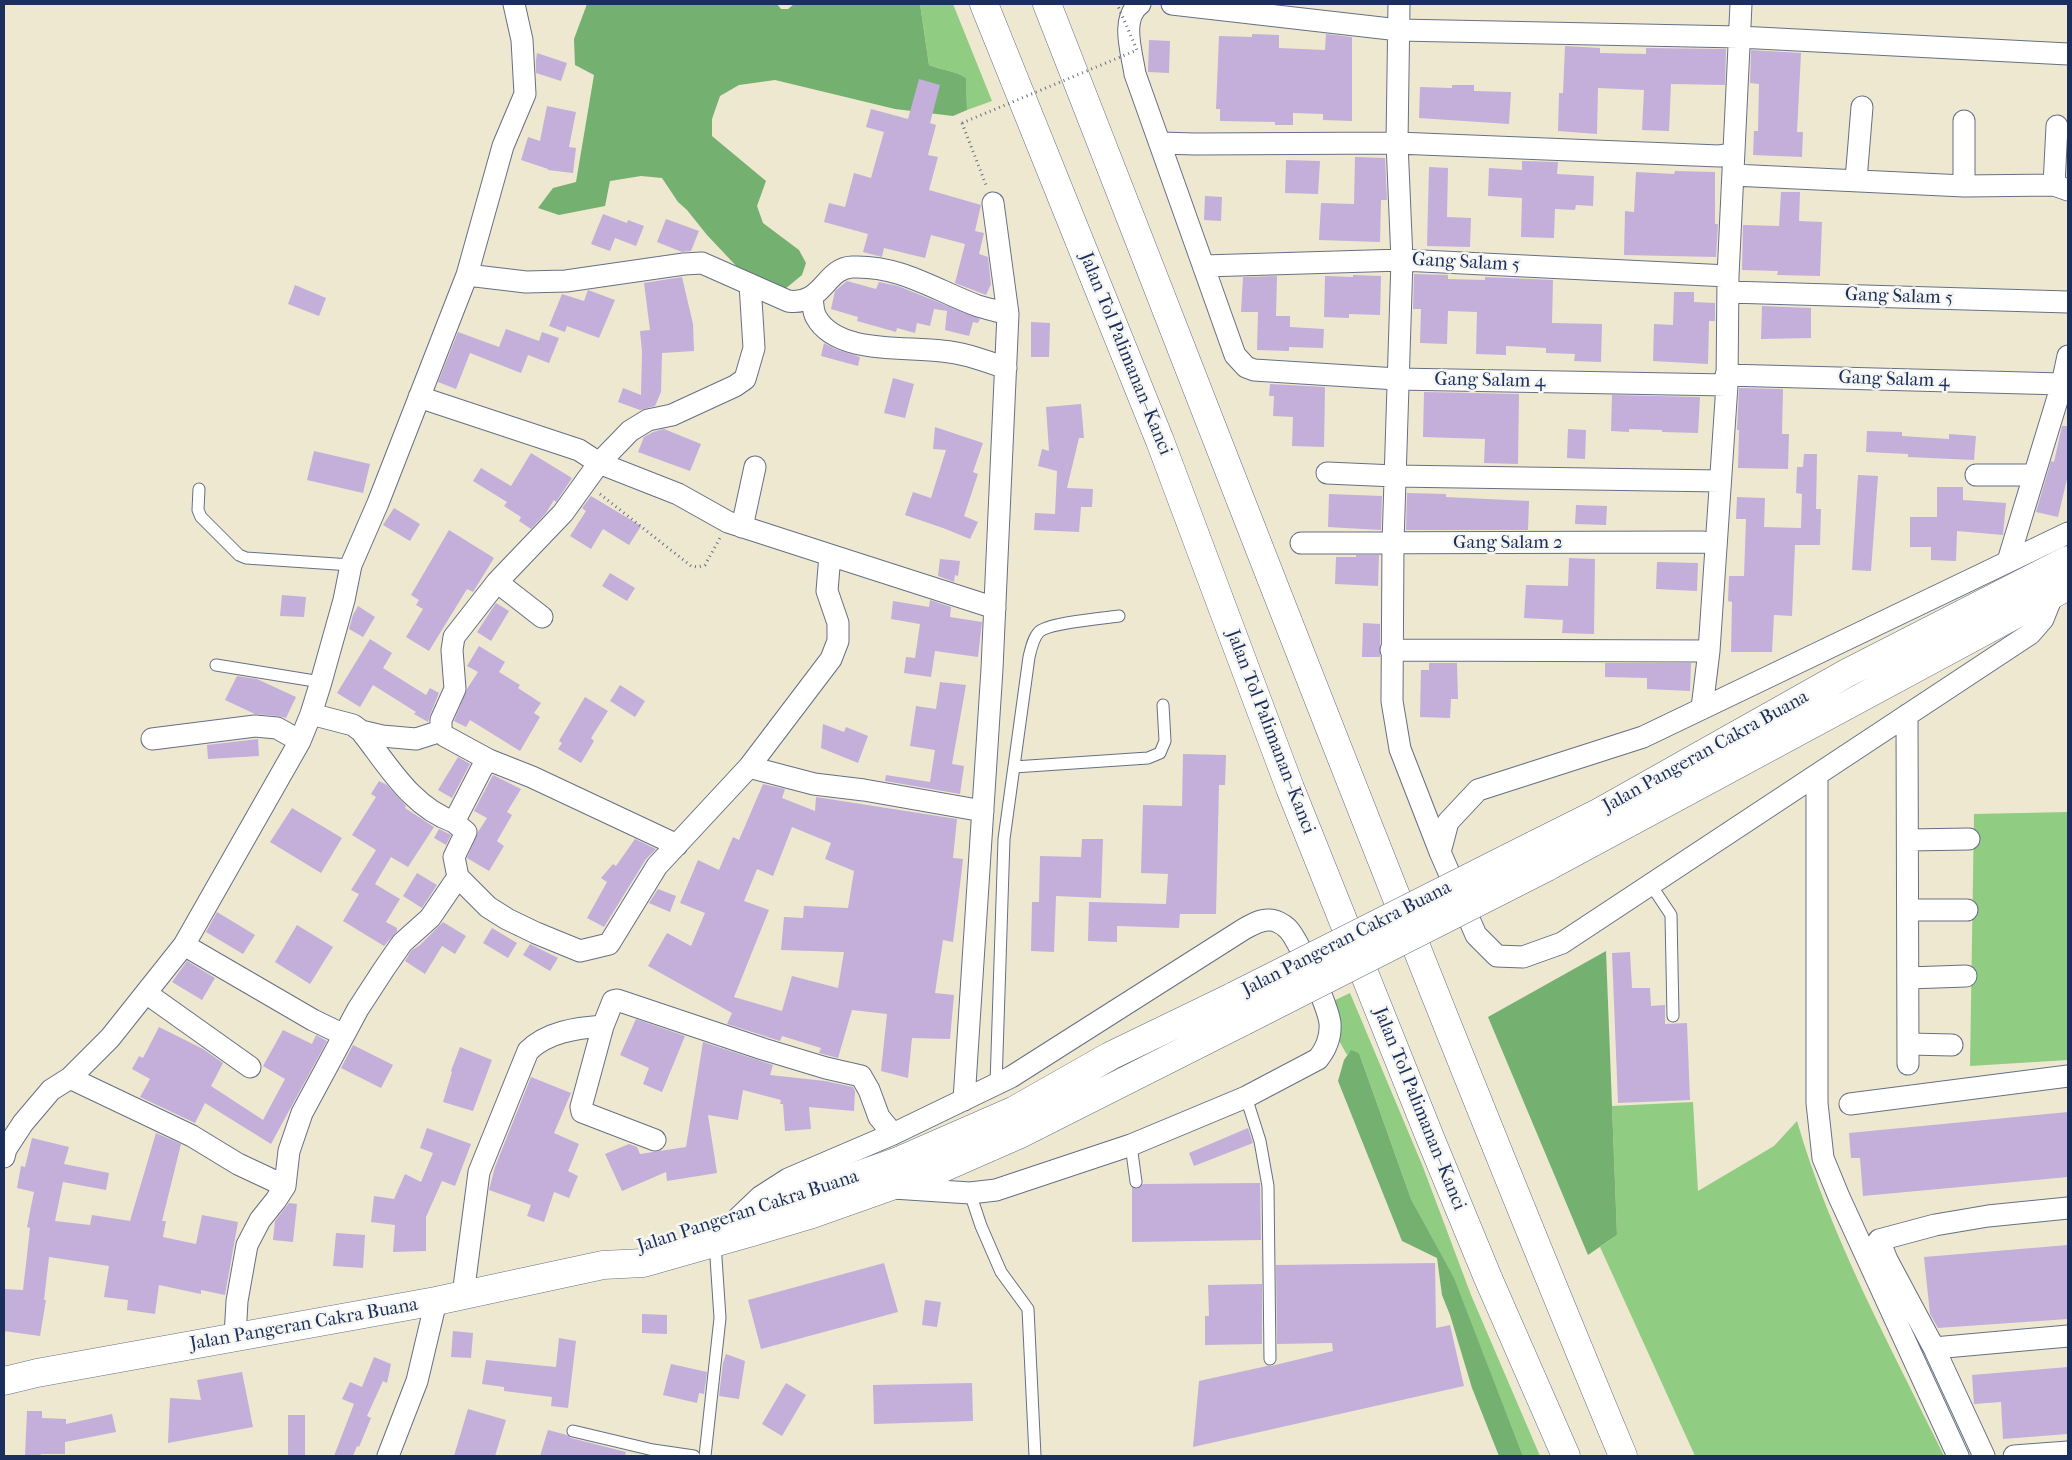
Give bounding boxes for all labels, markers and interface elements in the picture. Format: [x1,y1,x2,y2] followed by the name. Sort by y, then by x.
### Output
[1074,249,1176,459] street label: Jalan Tol Palimanan–Kanci
[1411,249,1521,277] street label: Gang Salam 5
[1845,284,1953,310] street label: Gang Salam 5
[1838,367,1950,393] street label: Gang Salam 4
[1434,369,1546,393] street label: Gang Salam 4
[1453,532,1563,554] street label: Gang Salam 2
[1220,627,1320,837] street label: Jalan Tol Palimanan–Kanci
[1599,686,1813,818] street label: Jalan Pangeran Cakra Buana
[1239,876,1455,1002] street label: Jalan Pangeran Cakra Buana
[1368,1004,1470,1214] street label: Jalan Tol Palimanan–Kanci
[634,1165,862,1259] street label: Jalan Pangeran Cakra Buana
[188,1294,420,1356] street label: Jalan Pangeran Cakra Buana

